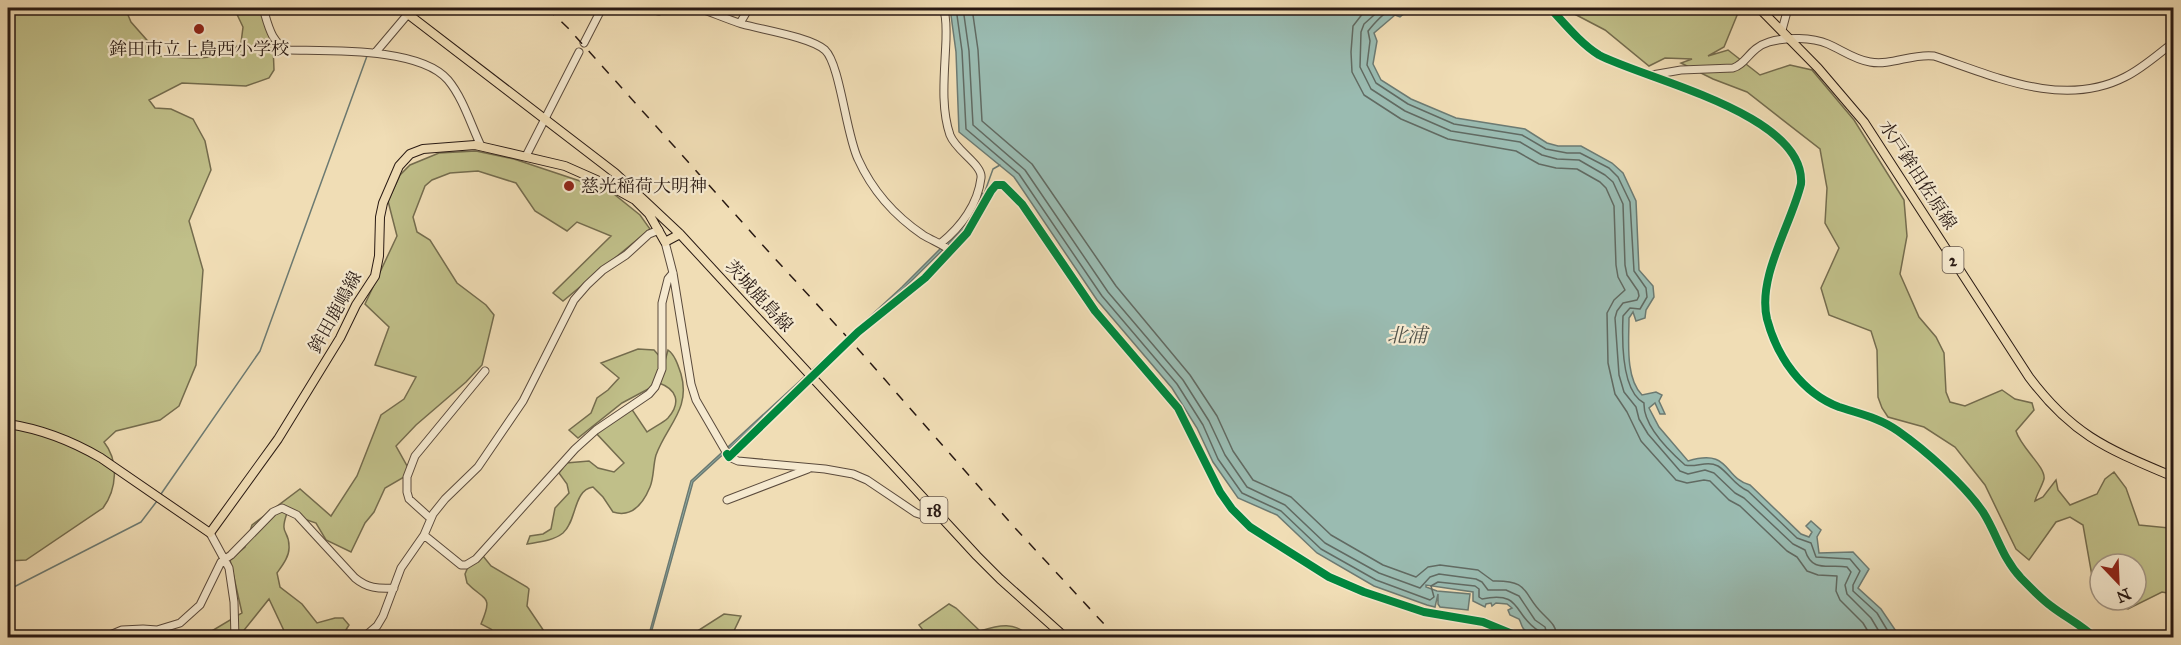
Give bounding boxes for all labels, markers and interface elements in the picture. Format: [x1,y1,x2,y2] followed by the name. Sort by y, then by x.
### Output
[192,22,206,36] marker: 鉾田市立上島西小学校
[109,38,289,60] place label: 鉾田市立上島西小学校
[1874,116,1962,234] street label: 水戸鉾田佐原線
[581,175,707,197] place label: 慈光稲荷大明神
[562,179,576,193] marker: 慈光稲荷大明神
[1942,247,1964,273] road number: 2
[720,256,798,336] street label: 茨城鹿島線
[304,267,366,357] street label: 鉾田鹿嶋線
[1387,323,1430,347] water label: 北浦
[920,497,948,523] road number: 18
[2088,552,2148,612] north arrow
[2113,584,2134,607] text: N

